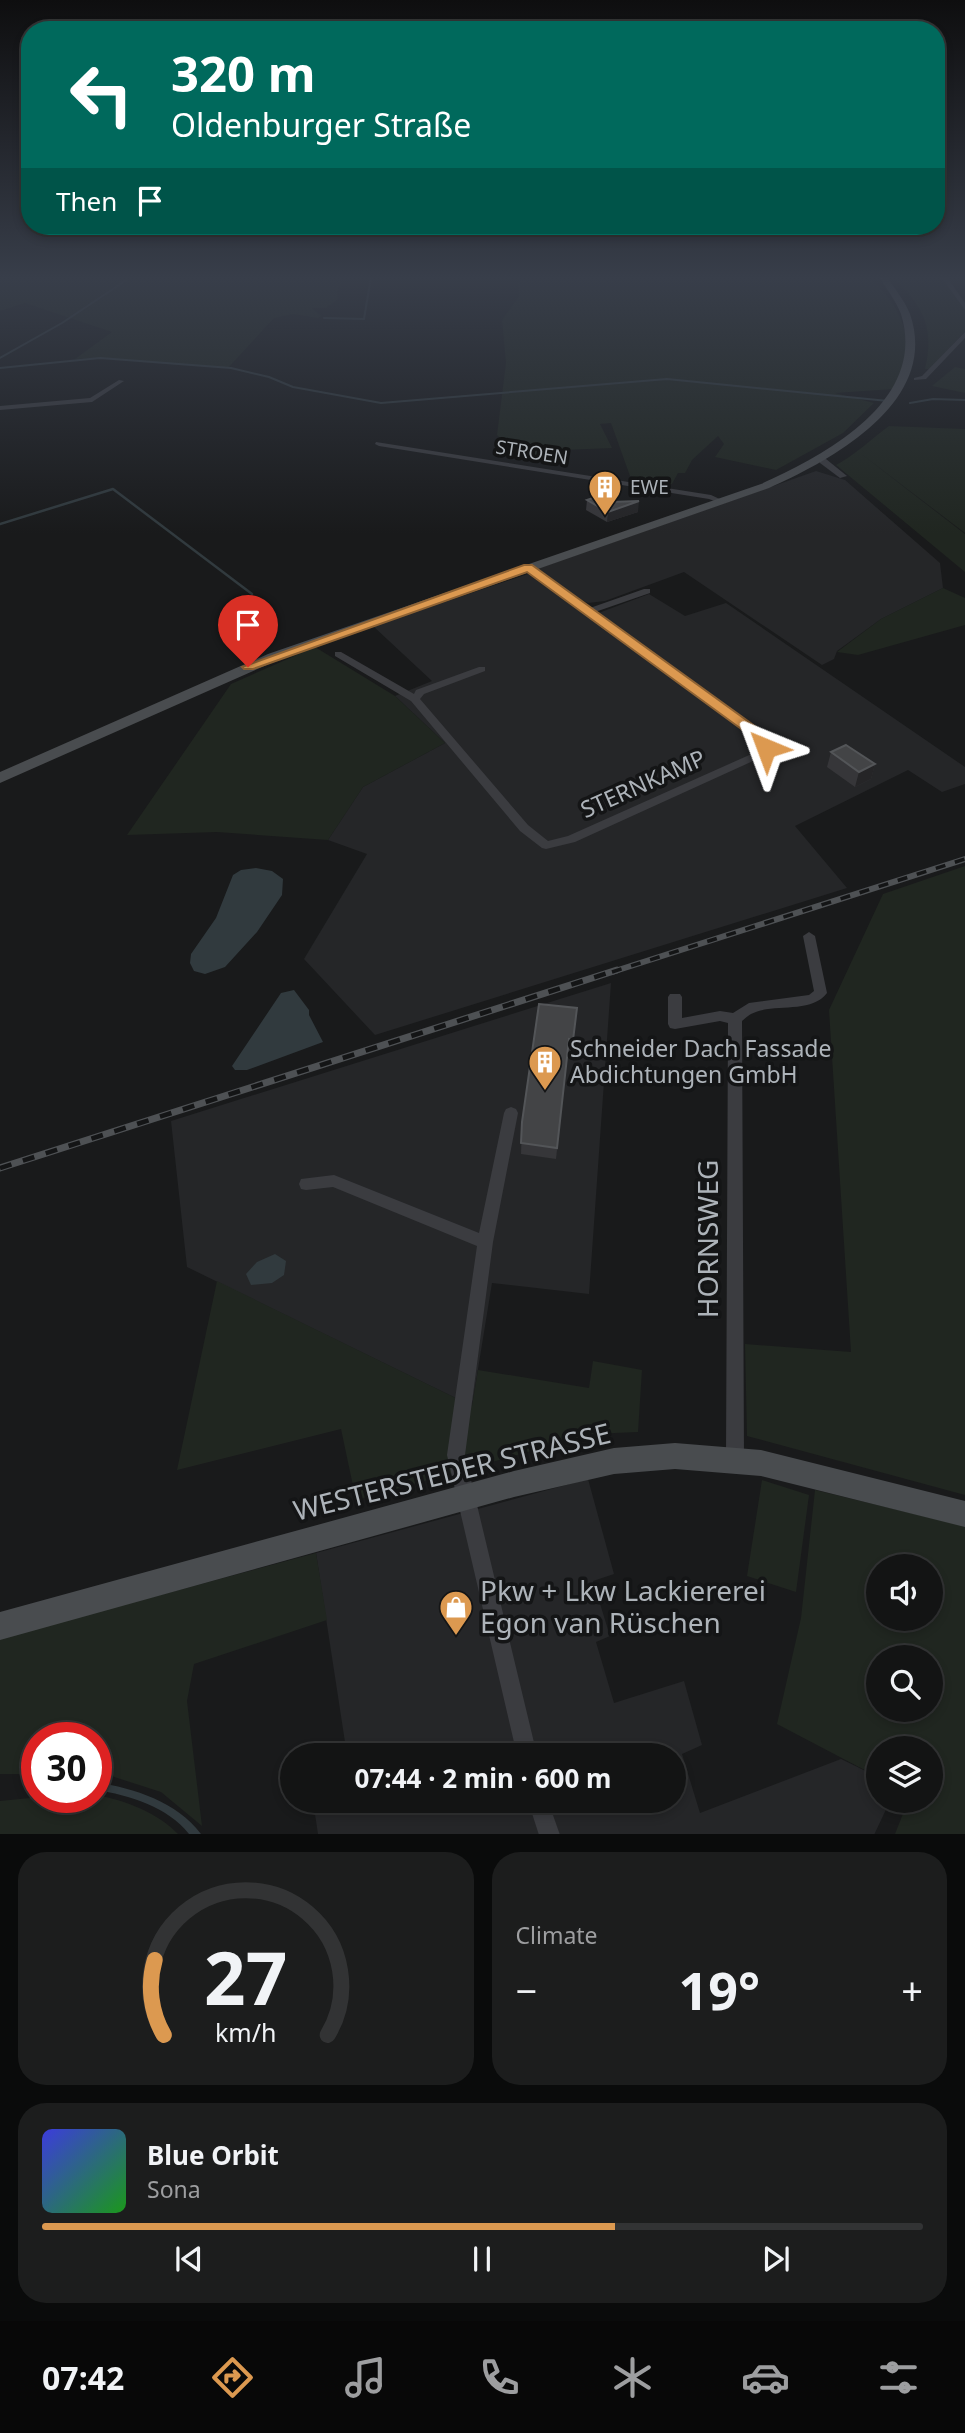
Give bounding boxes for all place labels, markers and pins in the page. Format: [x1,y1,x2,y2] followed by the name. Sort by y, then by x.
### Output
[586,468,624,517] building icon: EWE
[630,474,669,500] place label: EWE
[218,595,278,667] pin
[570,1032,831,1090] place label: Schneider Dach Fassade Abdichtungen GmbH
[526,1043,564,1092] building icon: Schneider Dach Fassade Abdichtungen GmbH
[480,1571,766,1641] place label: Pkw + Lkw Lackiererei Egon van Rüschen
[437,1588,475,1637] shop icon: Pkw + Lkw Lackiererei Egon van Rüschen

